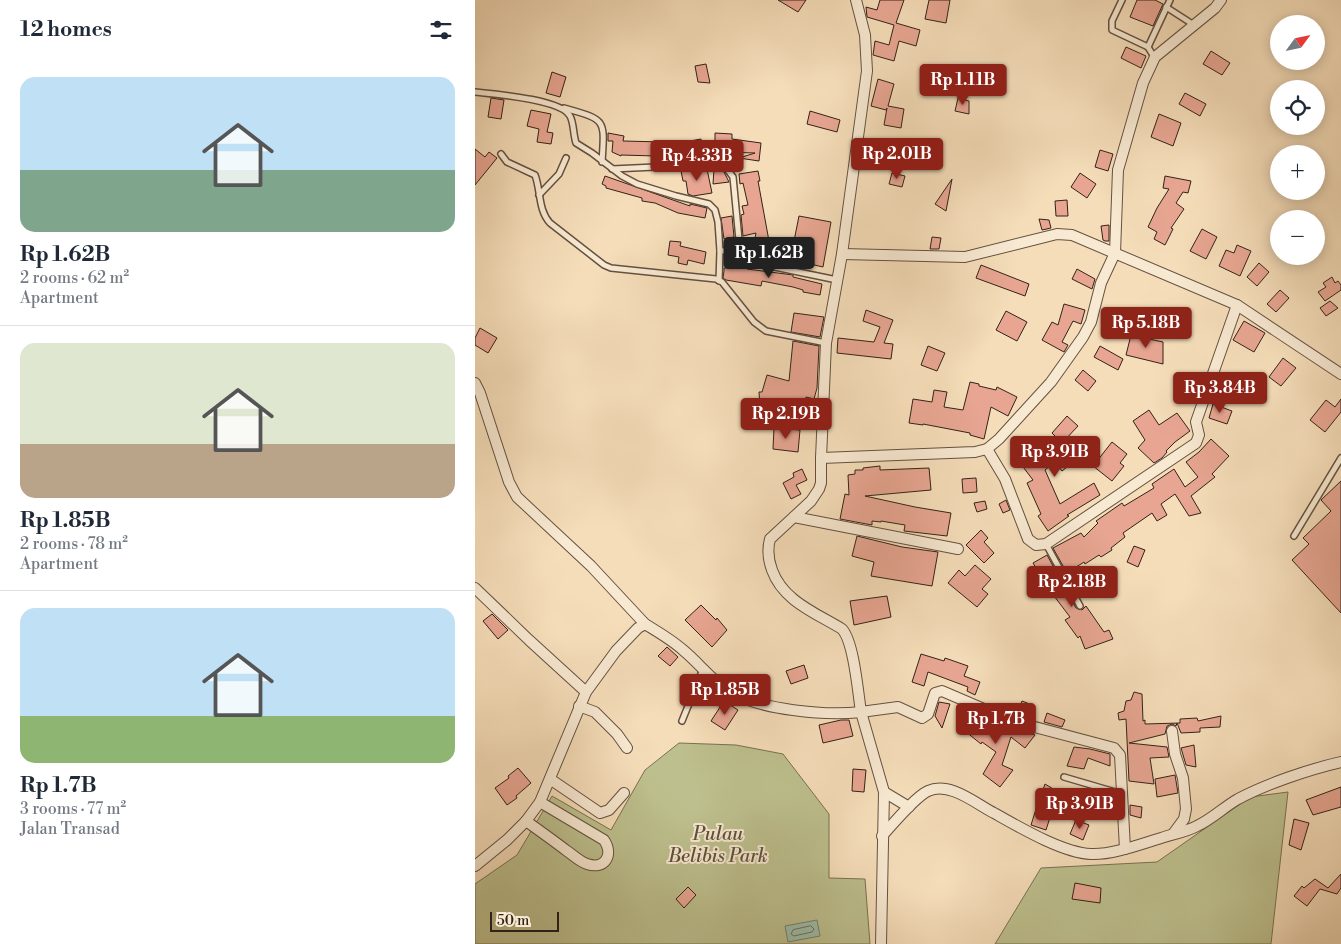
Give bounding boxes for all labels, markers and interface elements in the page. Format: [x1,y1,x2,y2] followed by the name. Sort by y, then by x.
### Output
[1270,15,1325,70] north arrow
[1270,15,1325,265] map controls
[427,16,455,44] icon: filters
[20,17,112,43] text: 12 homes
[911,64,1015,106] pin: Rp 1.11B
[931,70,995,90] text: Rp 1.11B
[1270,80,1325,135] button: locate
[193,110,283,200] icon: home
[845,138,949,180] pin: Rp 2.01B
[645,140,749,182] pin: Rp 4.33B
[862,144,932,164] text: Rp 2.01B
[1270,145,1325,200] button: +
[662,146,732,166] text: Rp 4.33B
[1270,210,1325,265] button: −
[717,236,821,279] pin: Rp 1.62B
[20,242,110,268] text: Rp 1.62B
[735,243,803,263] text: Rp 1.62B
[20,268,129,288] text: 2 rooms · 62 m²
[20,288,99,308] text: Apartment
[1094,306,1198,349] pin: Rp 5.18B
[1112,313,1180,333] text: Rp 5.18B
[1168,372,1272,414] pin: Rp 3.84B
[193,375,283,465] icon: home
[1184,378,1256,398] text: Rp 3.84B
[734,398,838,440] pin: Rp 2.19B
[752,404,820,424] text: Rp 2.19B
[1003,436,1107,478] pin: Rp 3.91B
[1021,442,1089,462] text: Rp 3.91B
[20,508,110,534] text: Rp 1.85B
[20,534,128,554] text: 2 rooms · 78 m²
[20,554,99,574] text: Apartment
[1020,566,1124,608] pin: Rp 2.18B
[1038,572,1106,592] text: Rp 2.18B
[193,640,283,730] icon: home
[673,674,777,716] pin: Rp 1.85B
[691,680,759,700] text: Rp 1.85B
[950,702,1042,745] pin: Rp 1.7B
[967,709,1025,729] text: Rp 1.7B
[20,773,96,799] text: Rp 1.7B
[1028,788,1132,830] pin: Rp 3.91B
[1046,794,1114,814] text: Rp 3.91B
[20,799,126,819] text: 3 rooms · 77 m²
[20,819,120,839] text: Jalan Transad
[667,822,768,868] park label: Pulau Belibis Park
[490,909,559,932] scale bar
[497,912,529,930] text: 50 m

